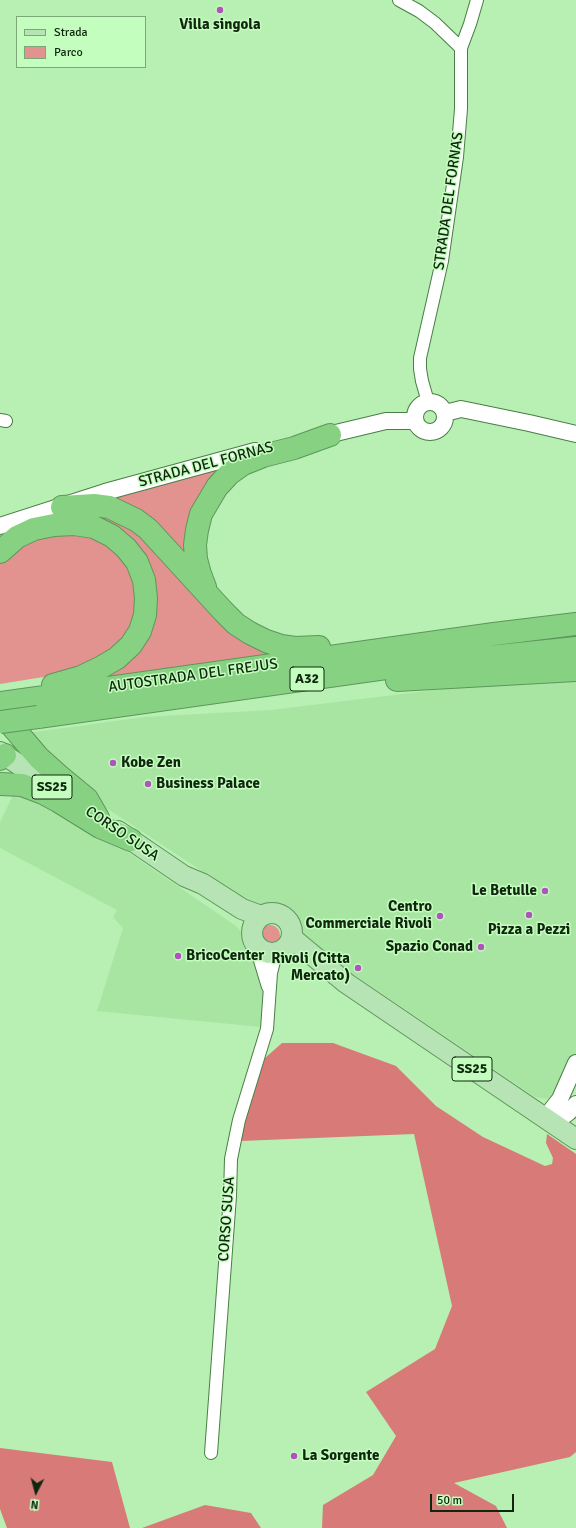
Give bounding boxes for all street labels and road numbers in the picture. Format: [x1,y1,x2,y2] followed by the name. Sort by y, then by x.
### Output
[430,131,468,271] street label: STRADA DEL FORNAS
[137,438,275,492] street label: STRADA DEL FORNAS
[107,655,279,697] street label: AUTOSTRADA DEL FREJUS
[290,667,324,691] road number: A32
[32,775,72,799] road number: SS25
[82,803,162,865] street label: CORSO SUSA
[452,1057,492,1081] road number: SS25
[215,1176,239,1262] street label: CORSO SUSA

